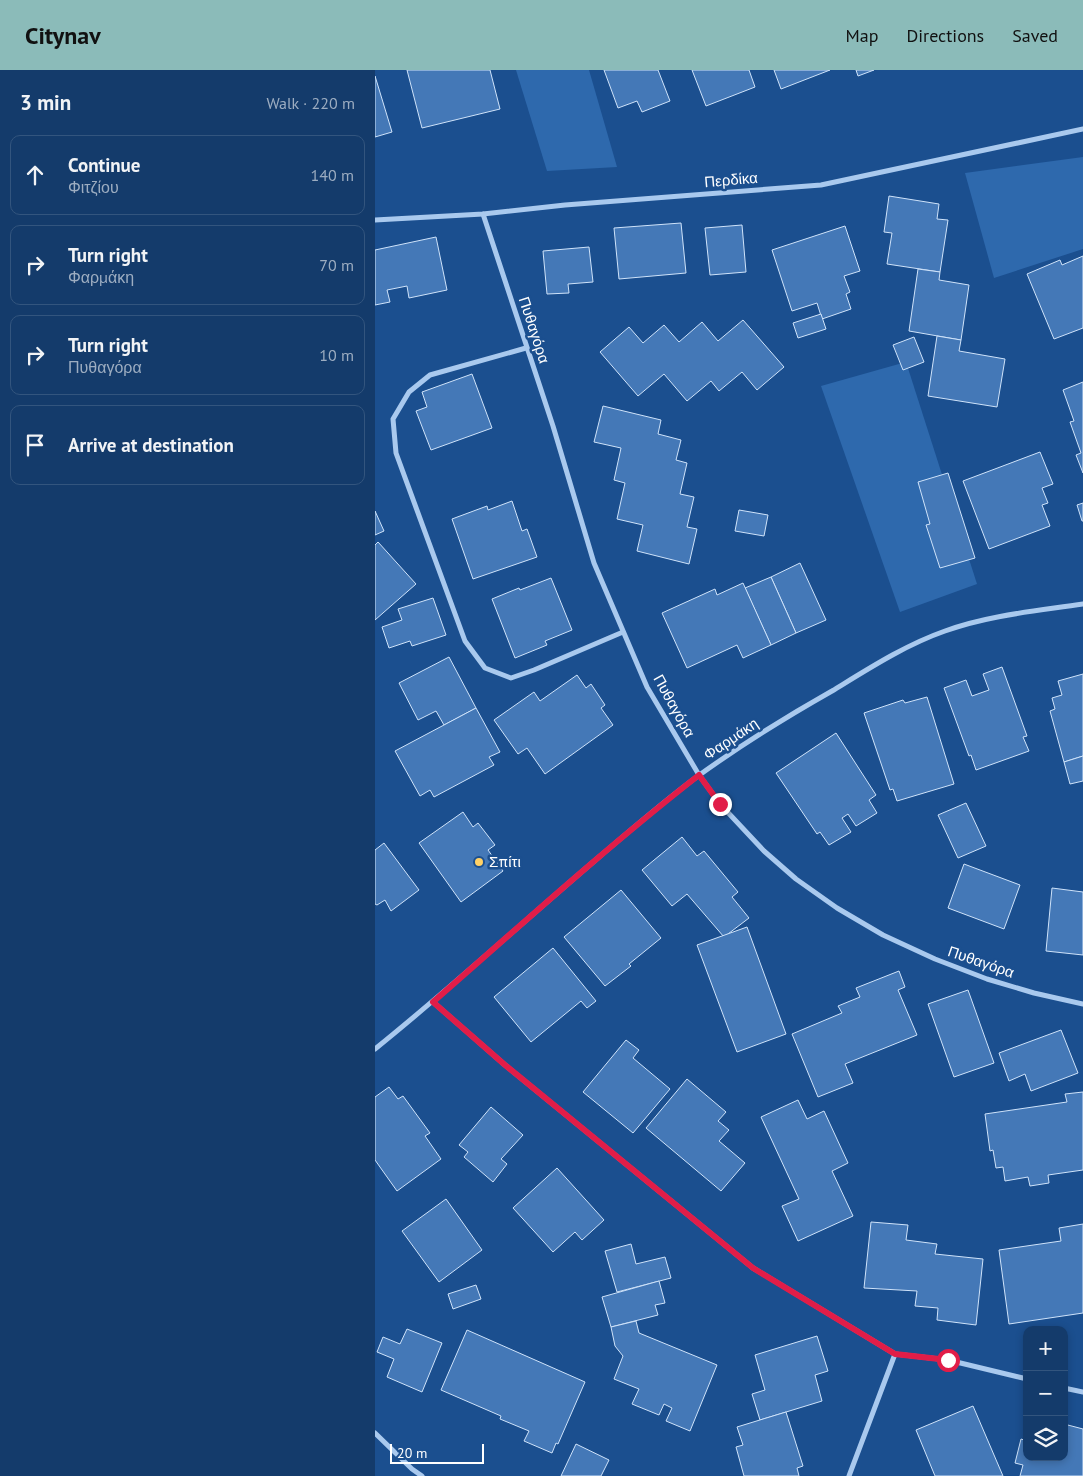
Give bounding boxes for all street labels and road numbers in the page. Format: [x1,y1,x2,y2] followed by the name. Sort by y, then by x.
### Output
[703,168,759,191] street label: Περδίκα
[515,294,554,366] street label: Πυθαγόρα
[649,671,700,741] street label: Πυθαγόρα
[700,713,762,764] street label: Φαρμάκη
[945,941,1017,982] street label: Πυθαγόρα

